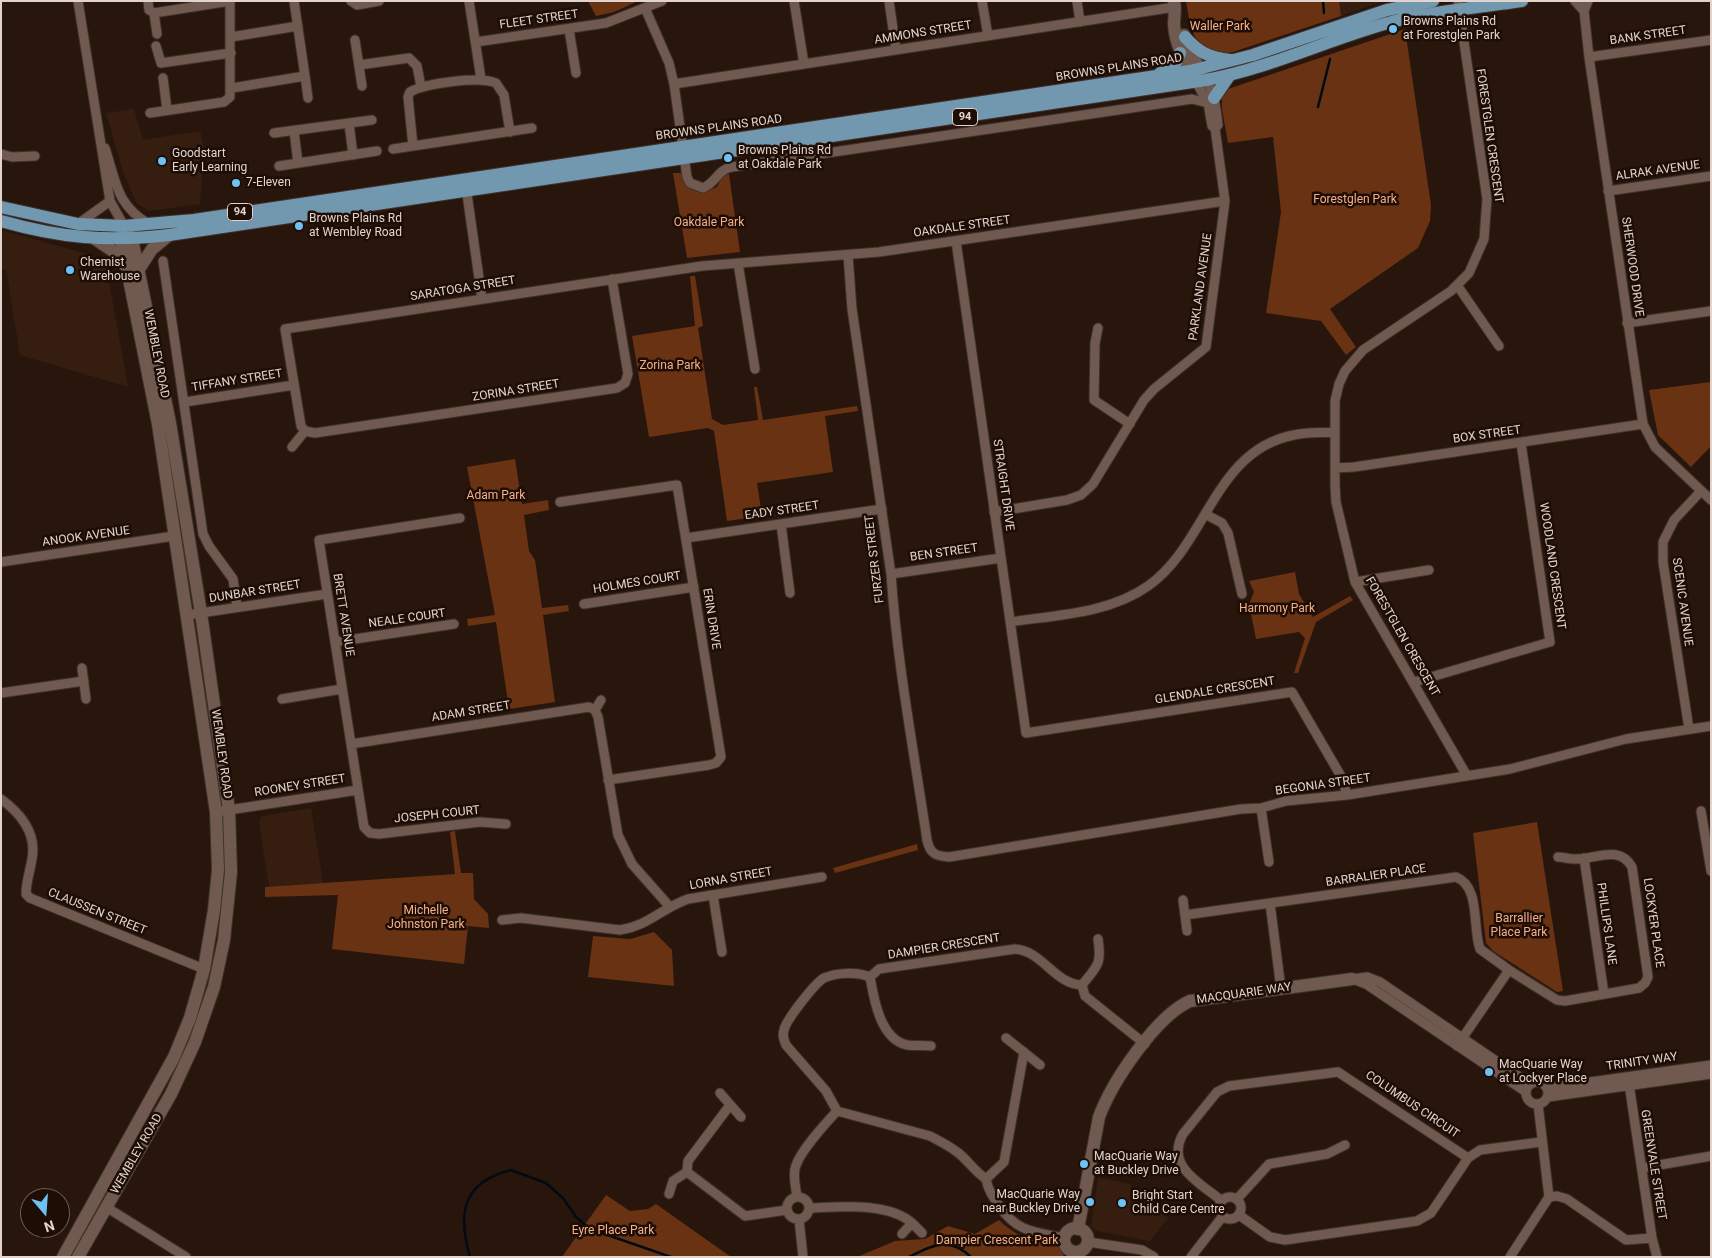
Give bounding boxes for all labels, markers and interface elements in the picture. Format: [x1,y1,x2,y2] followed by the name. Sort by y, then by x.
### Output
[499,7,579,33] street label: FLEET STREET
[1403,15,1500,43] place label: Browns Plains Rd at Forestglen Park
[873,18,973,48] street label: AMMONS STREET
[1190,20,1250,34] park label: Waller Park
[1387,23,1399,35] marker: Browns Plains Rd at Forestglen Park
[1609,24,1687,48] street label: BANK STREET
[1055,51,1183,85] street label: BROWNS PLAINS ROAD
[1472,68,1506,204] street label: FORESTGLEN CRESCENT
[952,108,978,125] road number: 94
[655,112,783,144] street label: BROWNS PLAINS ROAD
[738,144,831,172] place label: Browns Plains Rd at Oakdale Park
[172,147,247,175] place label: Goodstart Early Learning
[722,152,734,164] marker: Browns Plains Rd at Oakdale Park
[156,155,168,167] marker: Goodstart Early Learning
[1615,158,1701,184] street label: ALRAK AVENUE
[246,176,291,190] place label: 7-Eleven
[230,177,242,189] marker: 7-Eleven
[1313,193,1397,207] park label: Forestglen Park
[228,203,252,220] road number: 94
[309,212,402,240] place label: Browns Plains Rd at Wembley Road
[913,213,1011,241] street label: OAKDALE STREET
[674,216,744,230] park label: Oakdale Park
[1618,216,1646,318] street label: SHERWOOD DRIVE
[293,220,305,232] marker: Browns Plains Rd at Wembley Road
[1186,232,1216,342] street label: PARKLAND AVENUE
[80,256,140,284] place label: Chemist Warehouse
[64,264,76,276] marker: Chemist Warehouse
[409,274,517,304] street label: SARATOGA STREET
[140,308,172,400] street label: WEMBLEY ROAD
[639,359,701,373] park label: Zorina Park
[191,367,283,395] street label: TIFFANY STREET
[471,377,561,405] street label: ZORINA STREET
[1452,423,1522,447] street label: BOX STREET
[989,438,1017,532] street label: STRAIGHT DRIVE
[467,489,525,503] park label: Adam Park
[744,499,820,523] street label: EADY STREET
[1536,502,1568,630] street label: WOODLAND CRESCENT
[862,514,888,604] street label: FURZER STREET
[41,524,131,550] street label: ANOOK AVENUE
[909,541,979,565] street label: BEN STREET
[1669,557,1695,647] street label: SCENIC AVENUE
[592,569,682,597] street label: HOLMES COURT
[329,572,357,658] street label: BRETT AVENUE
[1362,575,1442,699] street label: FORESTGLEN CRESCENT
[208,578,302,606] street label: DUNBAR STREET
[699,587,723,651] street label: ERIN DRIVE
[1239,602,1315,616] park label: Harmony Park
[368,606,446,632] street label: NEALE COURT
[1154,674,1276,708] street label: GLENDALE CRESCENT
[431,699,511,725] street label: ADAM STREET
[208,708,234,800] street label: WEMBLEY ROAD
[1274,771,1372,799] street label: BEGONIA STREET
[253,772,347,800] street label: ROONEY STREET
[394,803,480,827] street label: JOSEPH COURT
[1325,862,1427,890] street label: BARRALIER PLACE
[688,865,774,893] street label: LORNA STREET
[1640,877,1666,969] street label: LOCKYER PLACE
[1593,882,1619,966] street label: PHILLIPS LANE
[46,886,148,938] street label: CLAUSSEN STREET
[387,904,465,932] park label: Michelle Johnston Park
[1491,912,1547,940] park label: Barrallier Place Park
[887,931,1001,963] street label: DAMPIER CRESCENT
[1196,980,1292,1008] street label: MACQUARIE WAY
[1605,1050,1679,1074] street label: TRINITY WAY
[1499,1058,1587,1086] place label: MacQuarie Way at Lockyer Place
[1483,1066,1495,1078] marker: MacQuarie Way at Lockyer Place
[1362,1068,1462,1142] street label: COLUMBUS CIRCUIT
[1637,1109,1669,1221] street label: GREENVALE STREET
[108,1111,166,1197] street label: WEMBLEY ROAD
[1094,1150,1179,1178] place label: MacQuarie Way at Buckley Drive
[1078,1158,1090,1170] marker: MacQuarie Way at Buckley Drive
[20,1188,70,1238] north arrow
[982,1188,1080,1216] place label: MacQuarie Way near Buckley Drive
[1132,1189,1225,1217] place label: Bright Start Child Care Centre
[1084,1196,1096,1208] marker: MacQuarie Way near Buckley Drive
[1116,1197,1128,1209] marker: Bright Start Child Care Centre
[42,1217,57,1235] text: N
[572,1224,654,1238] park label: Eyre Place Park
[936,1234,1058,1248] park label: Dampier Crescent Park

